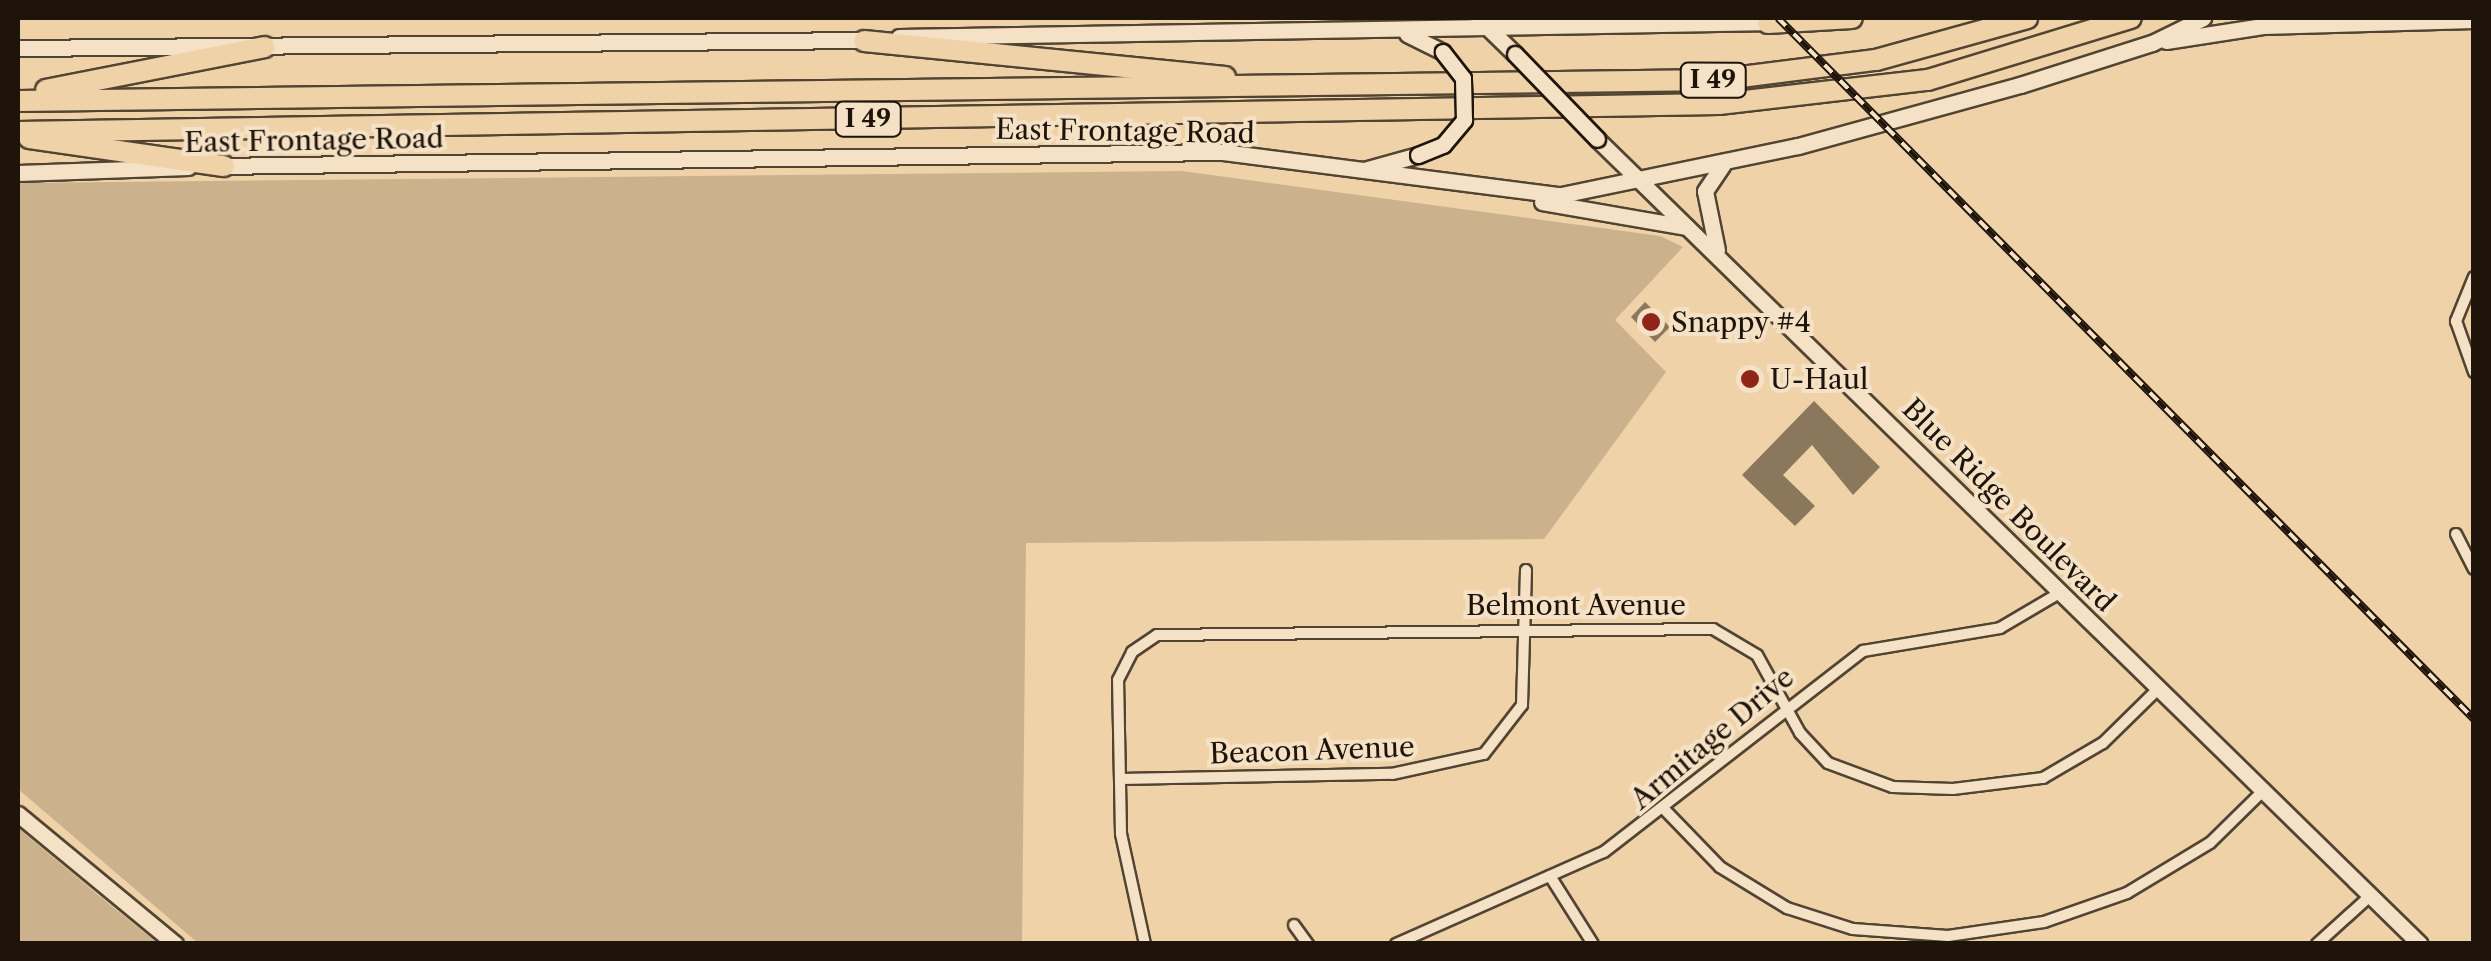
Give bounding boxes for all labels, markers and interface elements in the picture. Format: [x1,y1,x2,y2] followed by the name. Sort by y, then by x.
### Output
[1678,60,1748,100] road number: I 49
[833,99,903,139] road number: I 49
[995,112,1255,150] street label: East Frontage Road
[184,121,444,159] street label: East Frontage Road
[1671,305,1812,339] place label: Snappy #4
[1640,311,1662,333] marker: Snappy #4
[1770,362,1868,396] place label: U-Haul
[1739,368,1761,390] marker: U-Haul
[1896,392,2122,618] street label: Blue Ridge Boulevard
[1465,588,1687,622] street label: Belmont Avenue
[1624,660,1800,816] street label: Armitage Drive
[1208,730,1416,770] street label: Beacon Avenue

